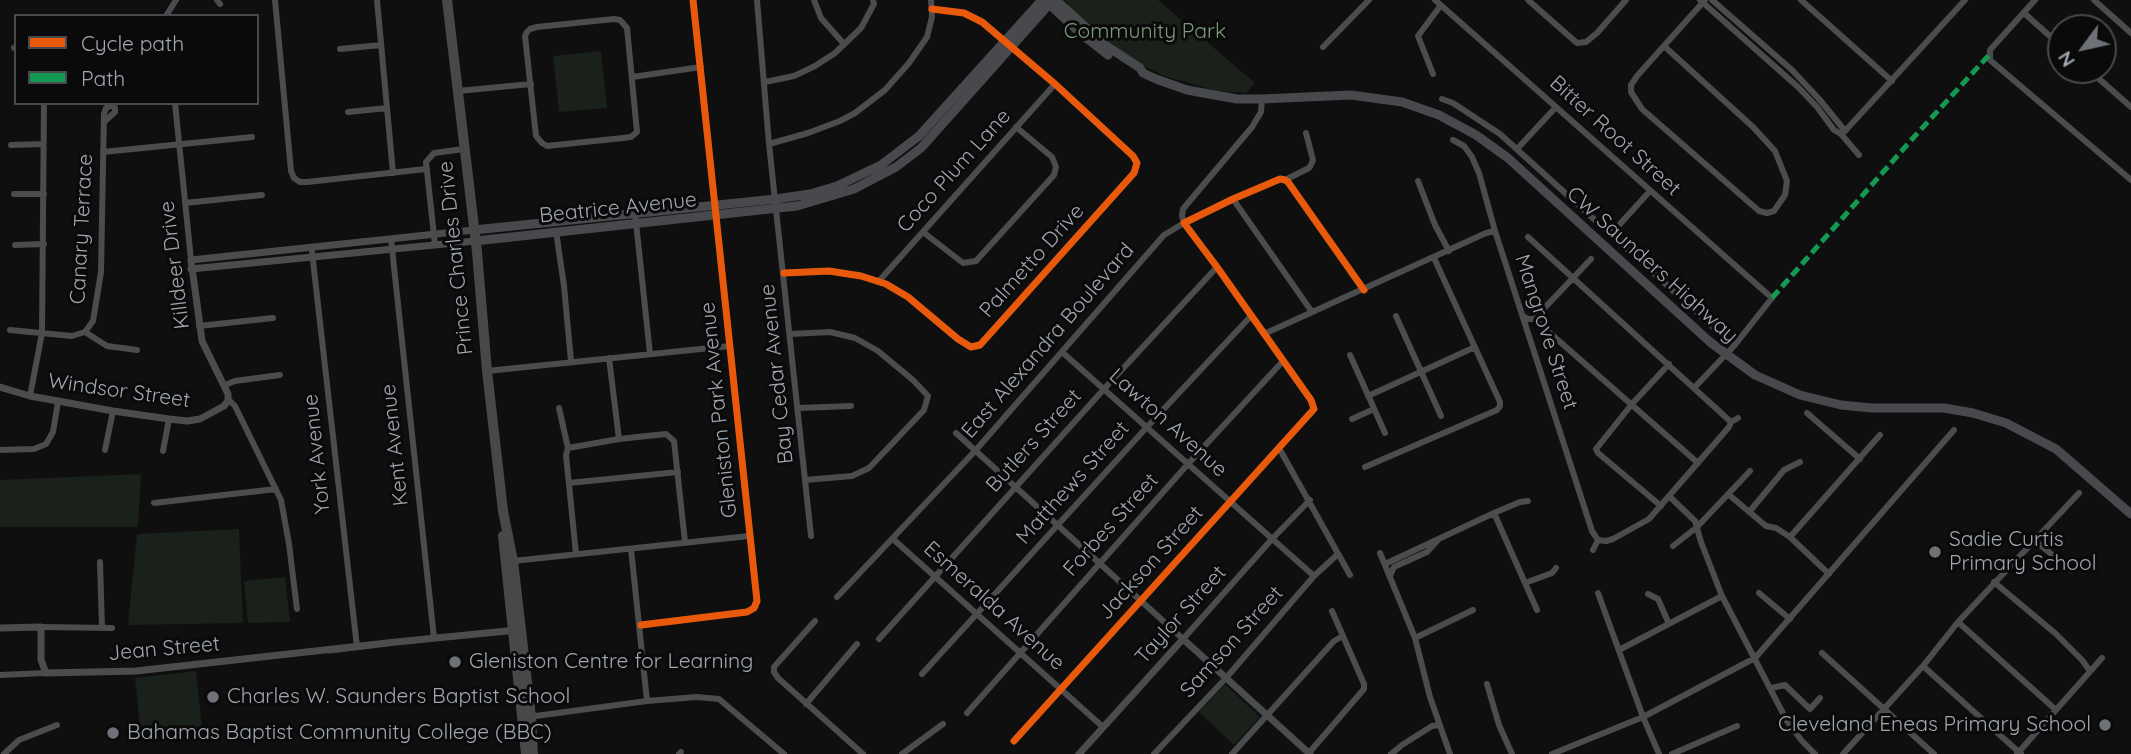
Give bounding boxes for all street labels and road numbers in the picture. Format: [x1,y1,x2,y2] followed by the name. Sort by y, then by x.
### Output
[1544,71,1686,201] street label: Bitter Root Street
[892,104,1016,238] street label: Coco Plum Lane
[65,153,99,305] street label: Canary Terrace
[433,160,479,356] street label: Prince Charles Drive
[1561,182,1743,348] street label: CW Saunders Highway
[538,187,698,229] street label: Beatrice Avenue
[155,199,195,331] street label: Killdeer Drive
[974,199,1090,323] street label: Palmetto Drive
[956,238,1140,444] street label: East Alexandra Boulevard
[1509,251,1583,413] street label: Mangrove Street
[755,283,799,465] street label: Bay Cedar Avenue
[695,301,743,519] street label: Gleniston Park Avenue
[1104,363,1232,483] street label: Lawton Avenue
[46,369,192,413] street label: Windsor Street
[376,383,414,507] street label: Kent Avenue
[981,384,1087,498] street label: Butlers Street
[298,393,336,515] street label: York Avenue
[1011,416,1135,550] street label: Matthews Street
[1058,468,1164,582] street label: Forbes Street
[1093,501,1209,625] street label: Jackson Street
[918,536,1070,676] street label: Esmeralda Avenue
[1130,561,1232,669] street label: Taylor Street
[1175,581,1289,703] street label: Samson Street
[107,632,221,666] street label: Jean Street

